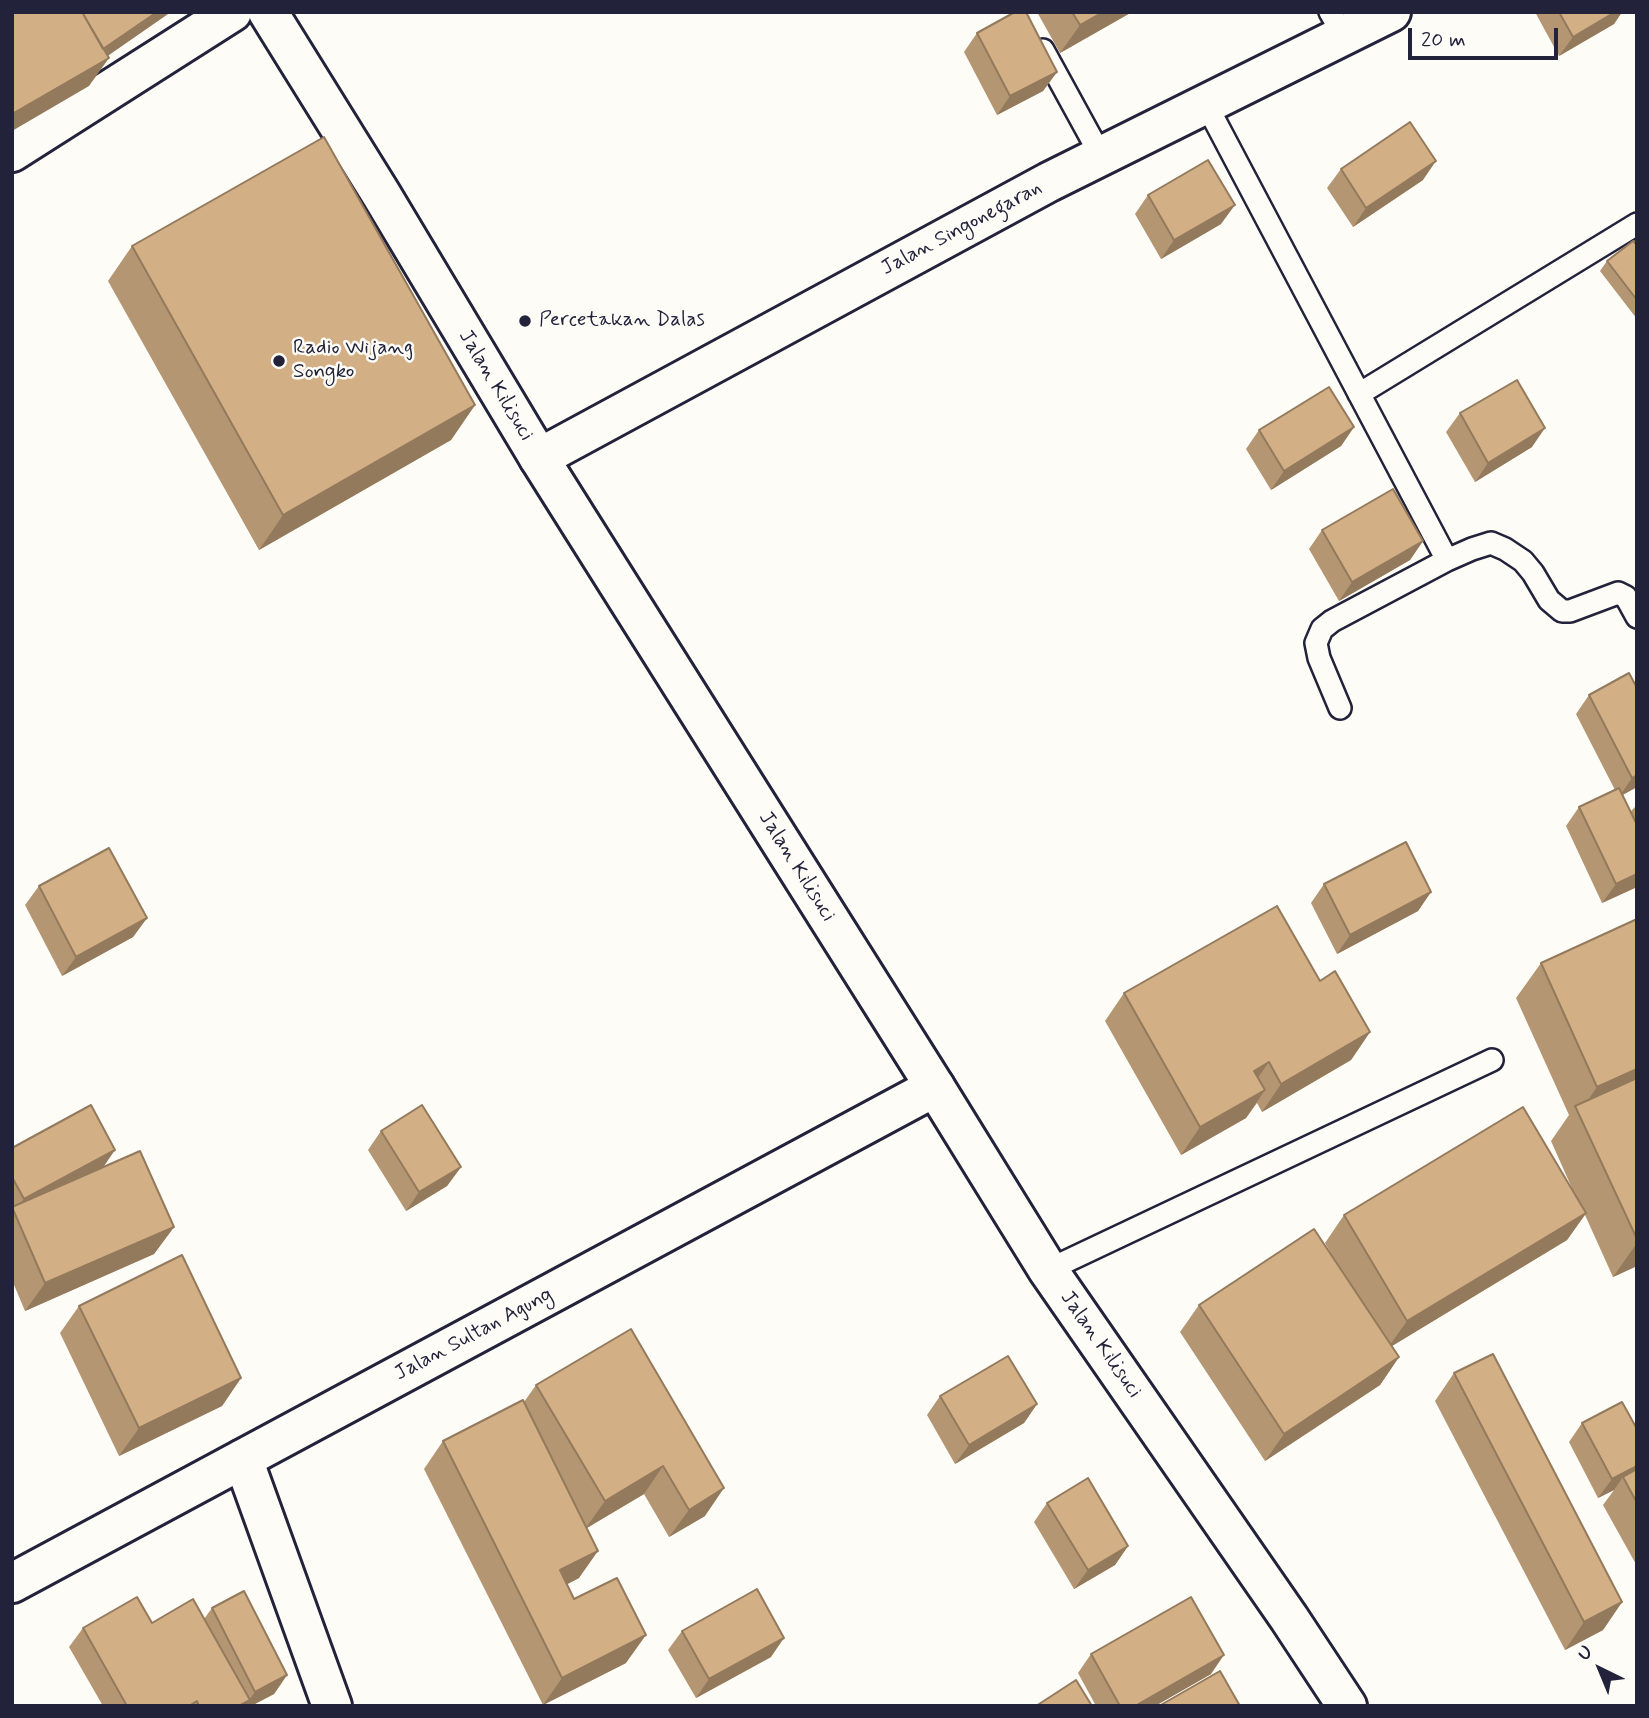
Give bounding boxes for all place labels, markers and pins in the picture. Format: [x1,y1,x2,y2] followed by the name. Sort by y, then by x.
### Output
[539,308,705,334] place label: Percetakan Dalas
[517,313,533,329] marker: Percetakan Dalas
[293,336,413,386] place label: Radio Wijang Songko
[271,353,287,369] marker: Radio Wijang Songko

